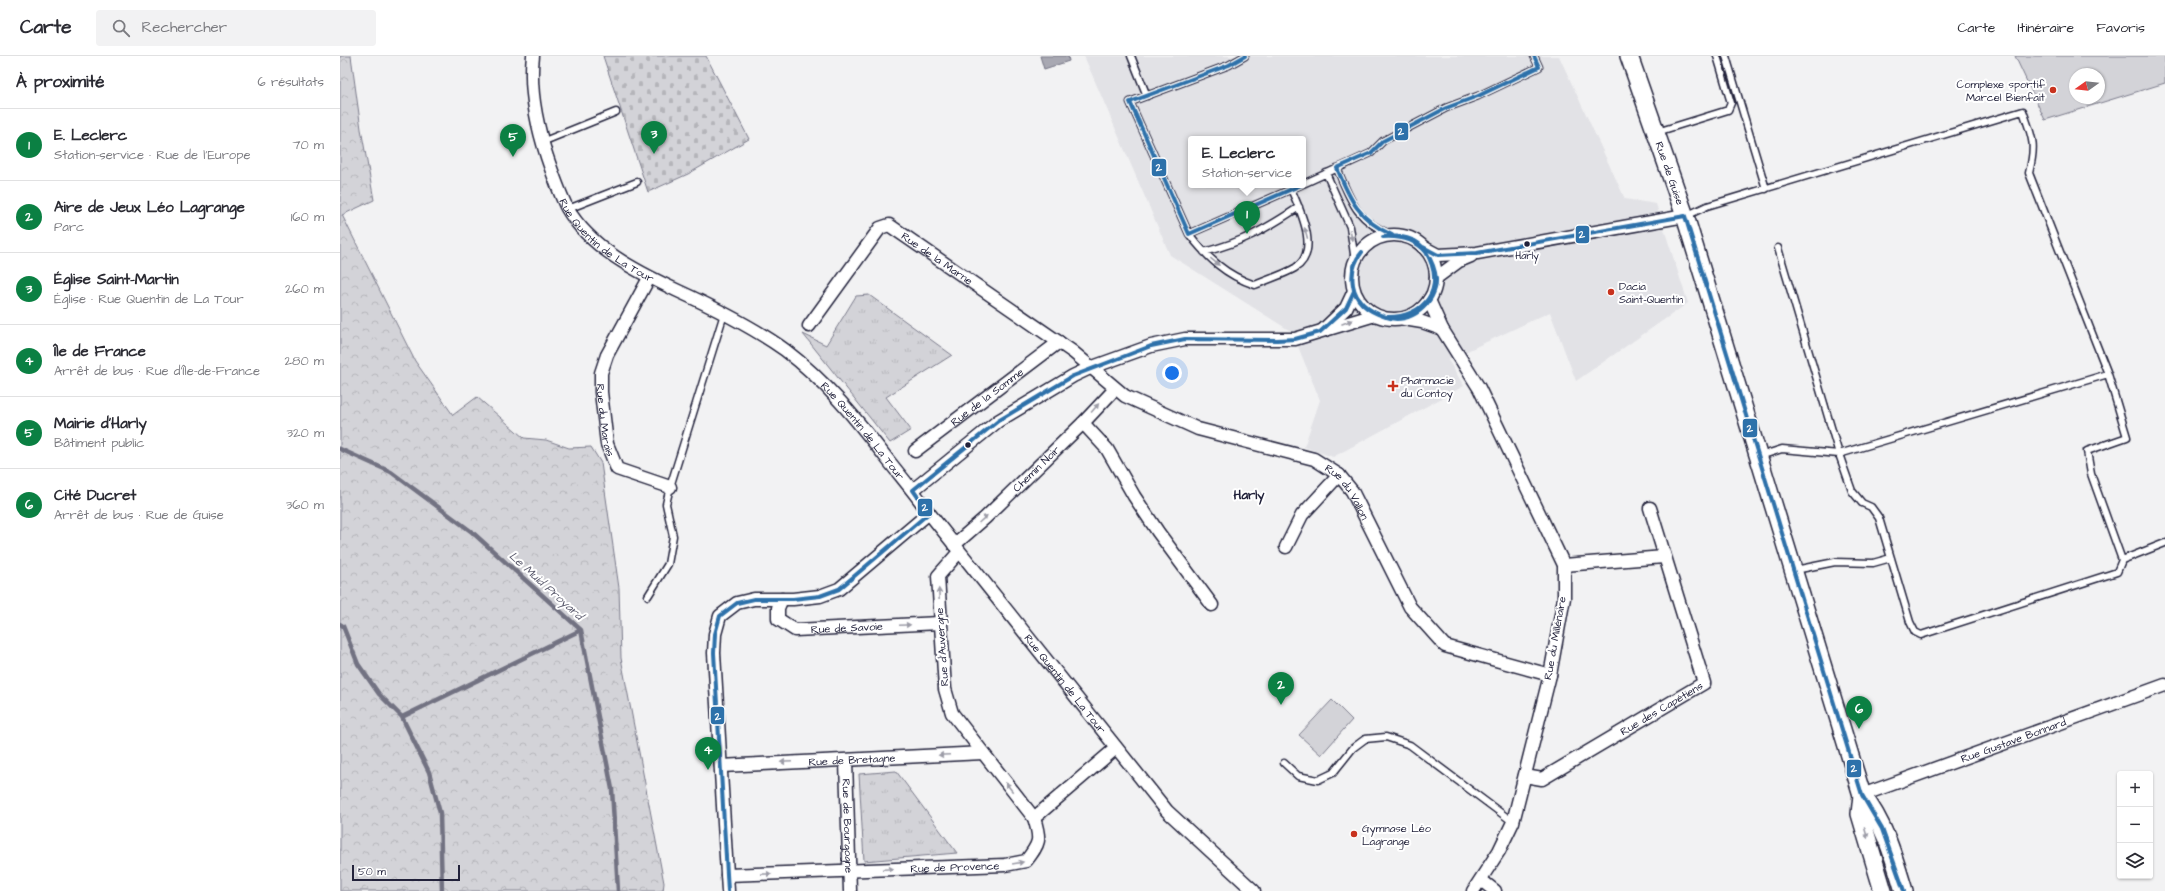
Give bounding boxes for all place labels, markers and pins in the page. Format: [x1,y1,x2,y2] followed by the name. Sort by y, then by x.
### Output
[1957,77,2046,105] place label: Complexe sportif Marcel Bienfait
[2048,85,2058,95] marker: Complexe sportif Marcel Bienfait
[641,121,667,154] pin: 3
[500,124,526,157] pin: 5
[1234,201,1260,234] pin: 1
[1522,239,1532,249] marker: Harly
[1515,249,1539,264] place label: Harly
[1619,279,1684,307] place label: Dacia Saint-Quentin
[1606,287,1616,297] marker: Dacia Saint-Quentin
[1401,373,1454,402] place label: Pharmacie du Contoy
[1388,381,1398,391] marker: Pharmacie du Contoy
[963,440,973,450] unlabelled marker
[1268,672,1294,705] pin: 2
[1846,696,1872,729] pin: 6
[695,737,721,770] pin: 4
[1362,821,1432,850] place label: Gymnase Léo Lagrange
[1349,829,1359,839] marker: Gymnase Léo Lagrange

